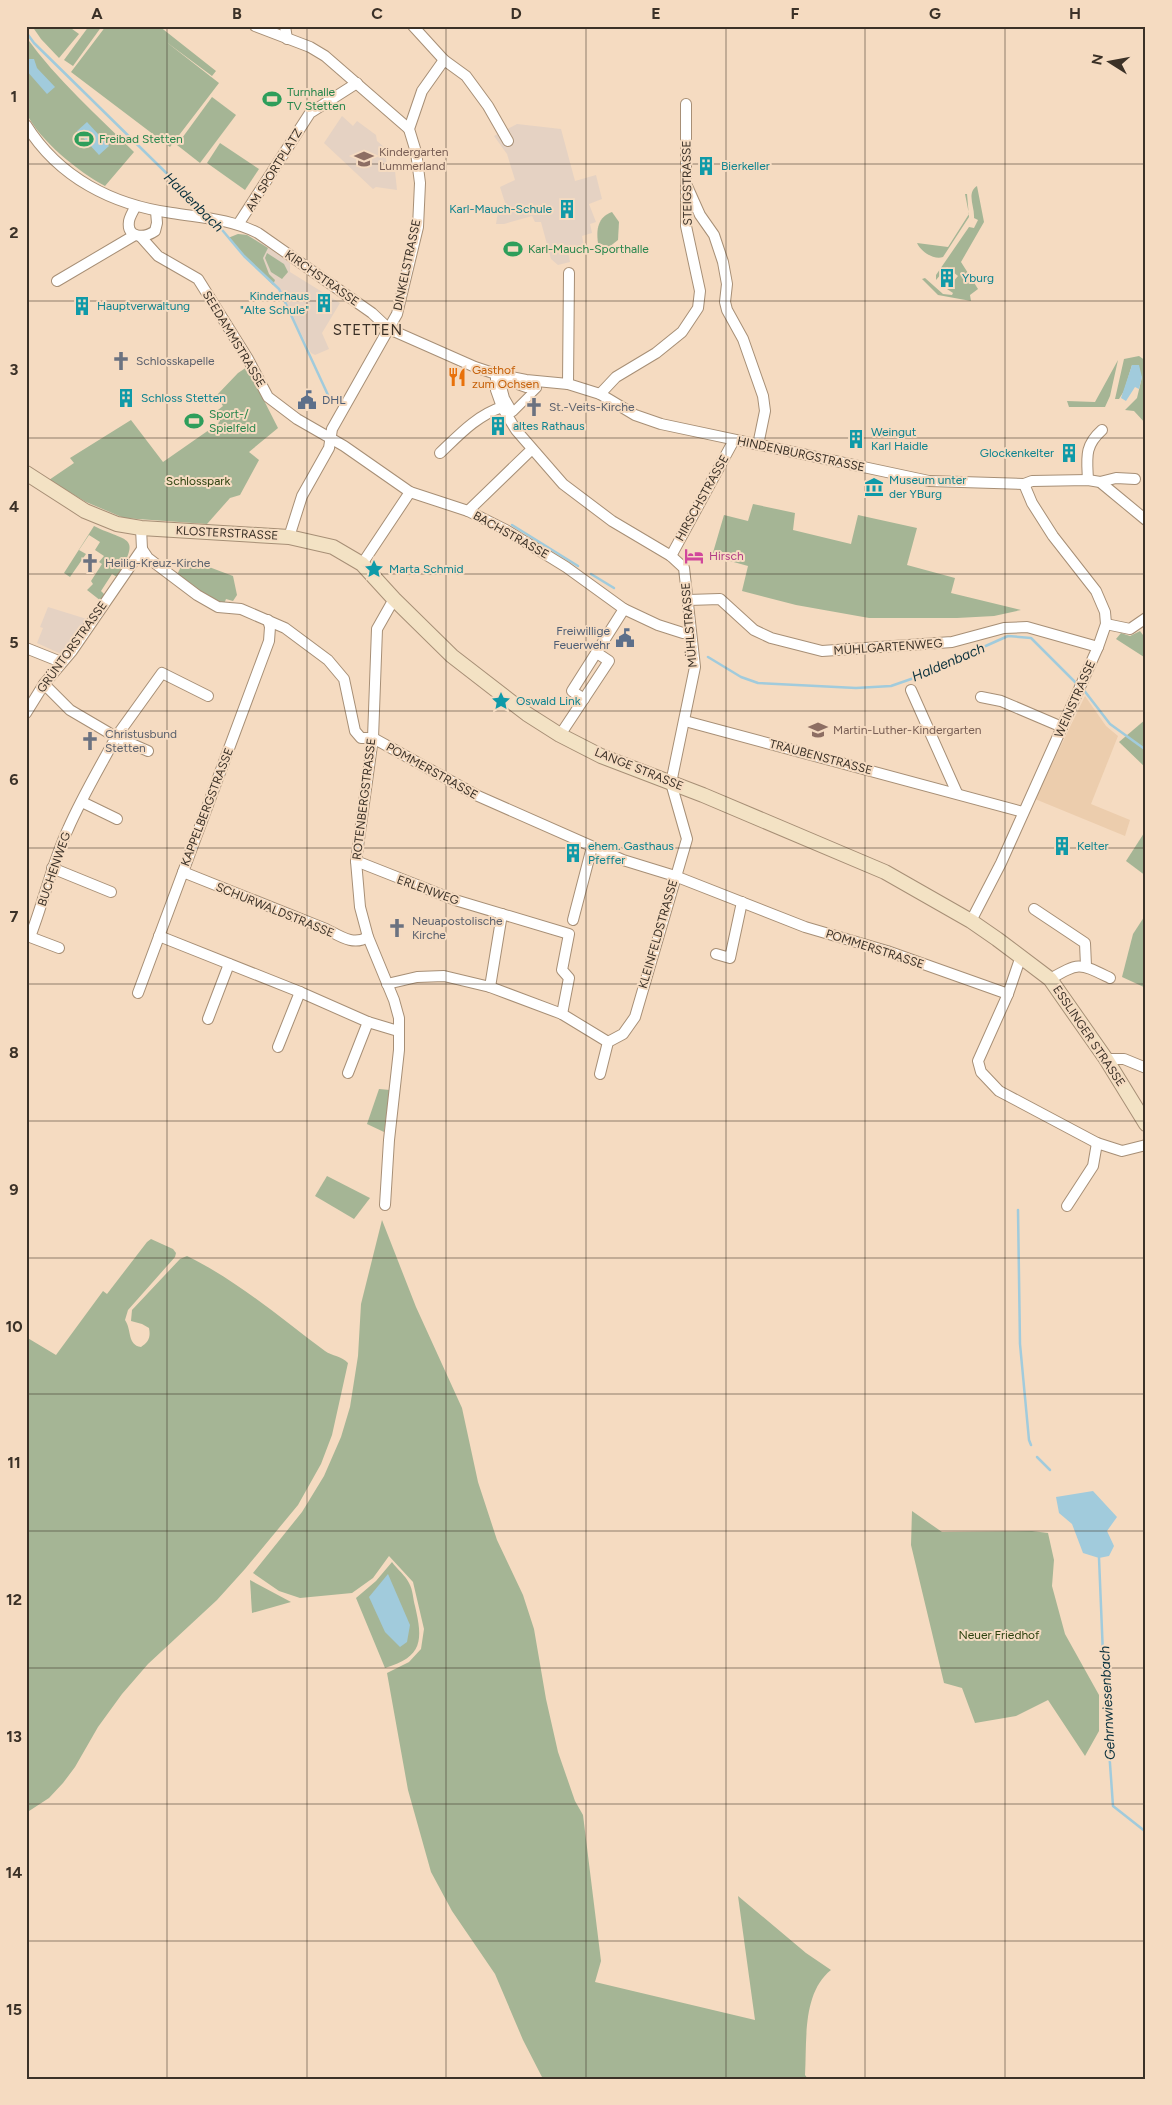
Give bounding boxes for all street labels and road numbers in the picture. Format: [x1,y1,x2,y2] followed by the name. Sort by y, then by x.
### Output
[243,126,305,214] street label: AM SPORTPLATZ
[679,140,695,226] street label: STEIGSTRASSE
[390,218,424,312] street label: DINKELSTRASSE
[282,247,362,309] street label: KIRCHSTRASSE
[200,288,268,390] street label: SEEDAMMSTRASSE
[736,434,866,474] street label: HINDENBURGSTRASSE
[673,452,731,544] street label: HIRSCHSTRASSE
[471,508,551,562] street label: BACHSTRASSE
[175,523,279,543] street label: KLOSTERSTRASSE
[678,582,700,668] street label: MÜHLSTRASSE
[34,599,110,695] street label: GRÜNTORSTRASSE
[833,636,943,658] street label: MÜHLGARTENWEG
[1052,658,1098,740] street label: WEINSTRASSE
[350,737,378,861] street label: ROTENBERGSTRASSE
[768,737,874,777] street label: TRAUBENSTRASSE
[384,740,480,802] street label: POMMERSTRASSE
[593,745,685,793] street label: LANGE STRASSE
[178,746,236,868] street label: KAPPELBERGSTRASSE
[35,830,73,908] street label: BUCHENWEG
[395,872,461,908] street label: ERLENWEG
[636,878,680,990] street label: KLEINFELDSTRASSE
[214,880,336,940] street label: SCHURWALDSTRASSE
[824,926,926,972] street label: POMMERSTRASSE
[1050,983,1128,1089] street label: ESSLINGER STRASSE

